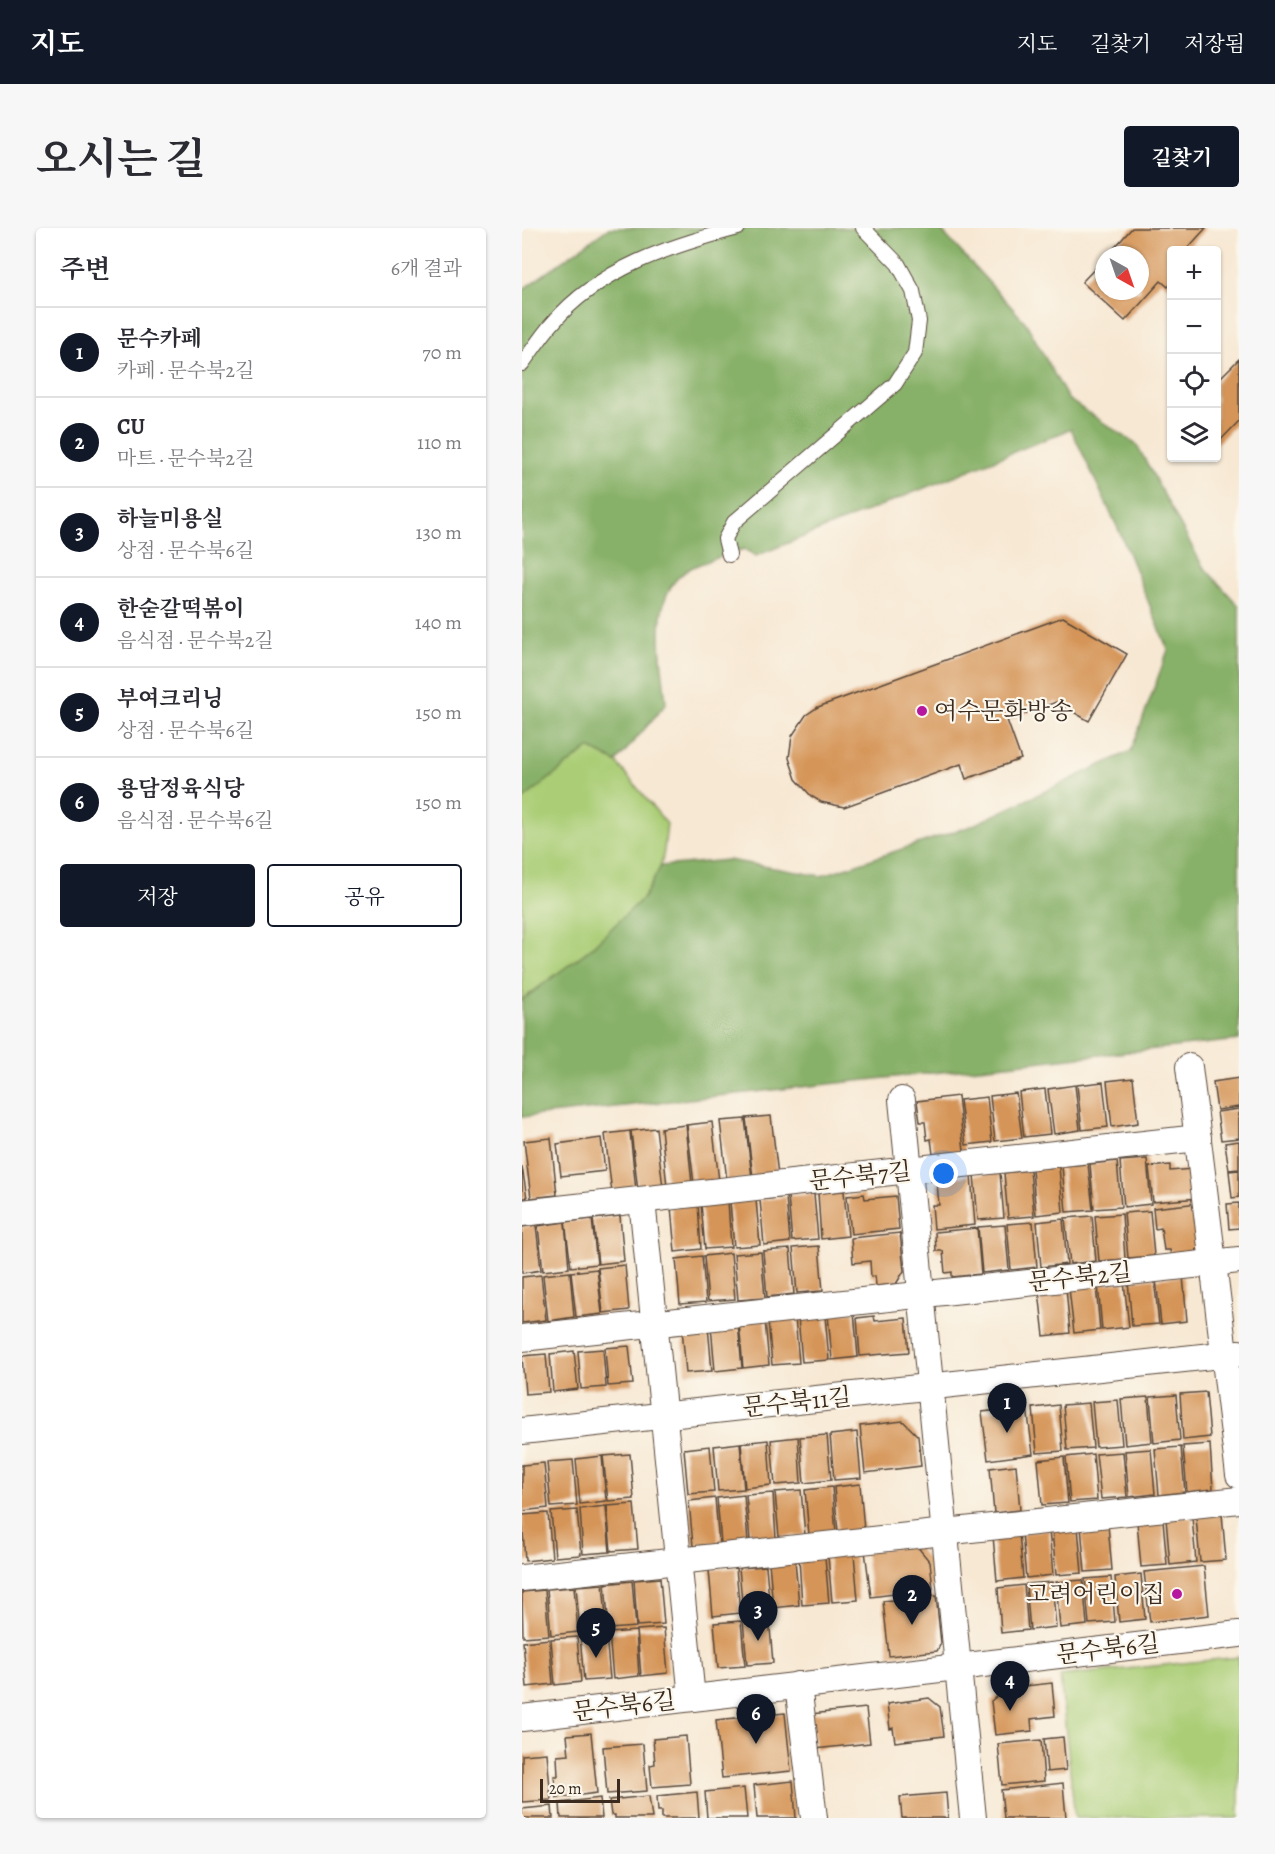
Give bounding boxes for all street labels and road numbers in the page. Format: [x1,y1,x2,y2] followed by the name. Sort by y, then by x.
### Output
[807,1155,913,1197] street label: 문수북7길
[1027,1256,1133,1298] street label: 문수북2길
[741,1380,853,1424] street label: 문수북11길
[1055,1627,1161,1671] street label: 문수북6길
[571,1684,677,1728] street label: 문수북6길

